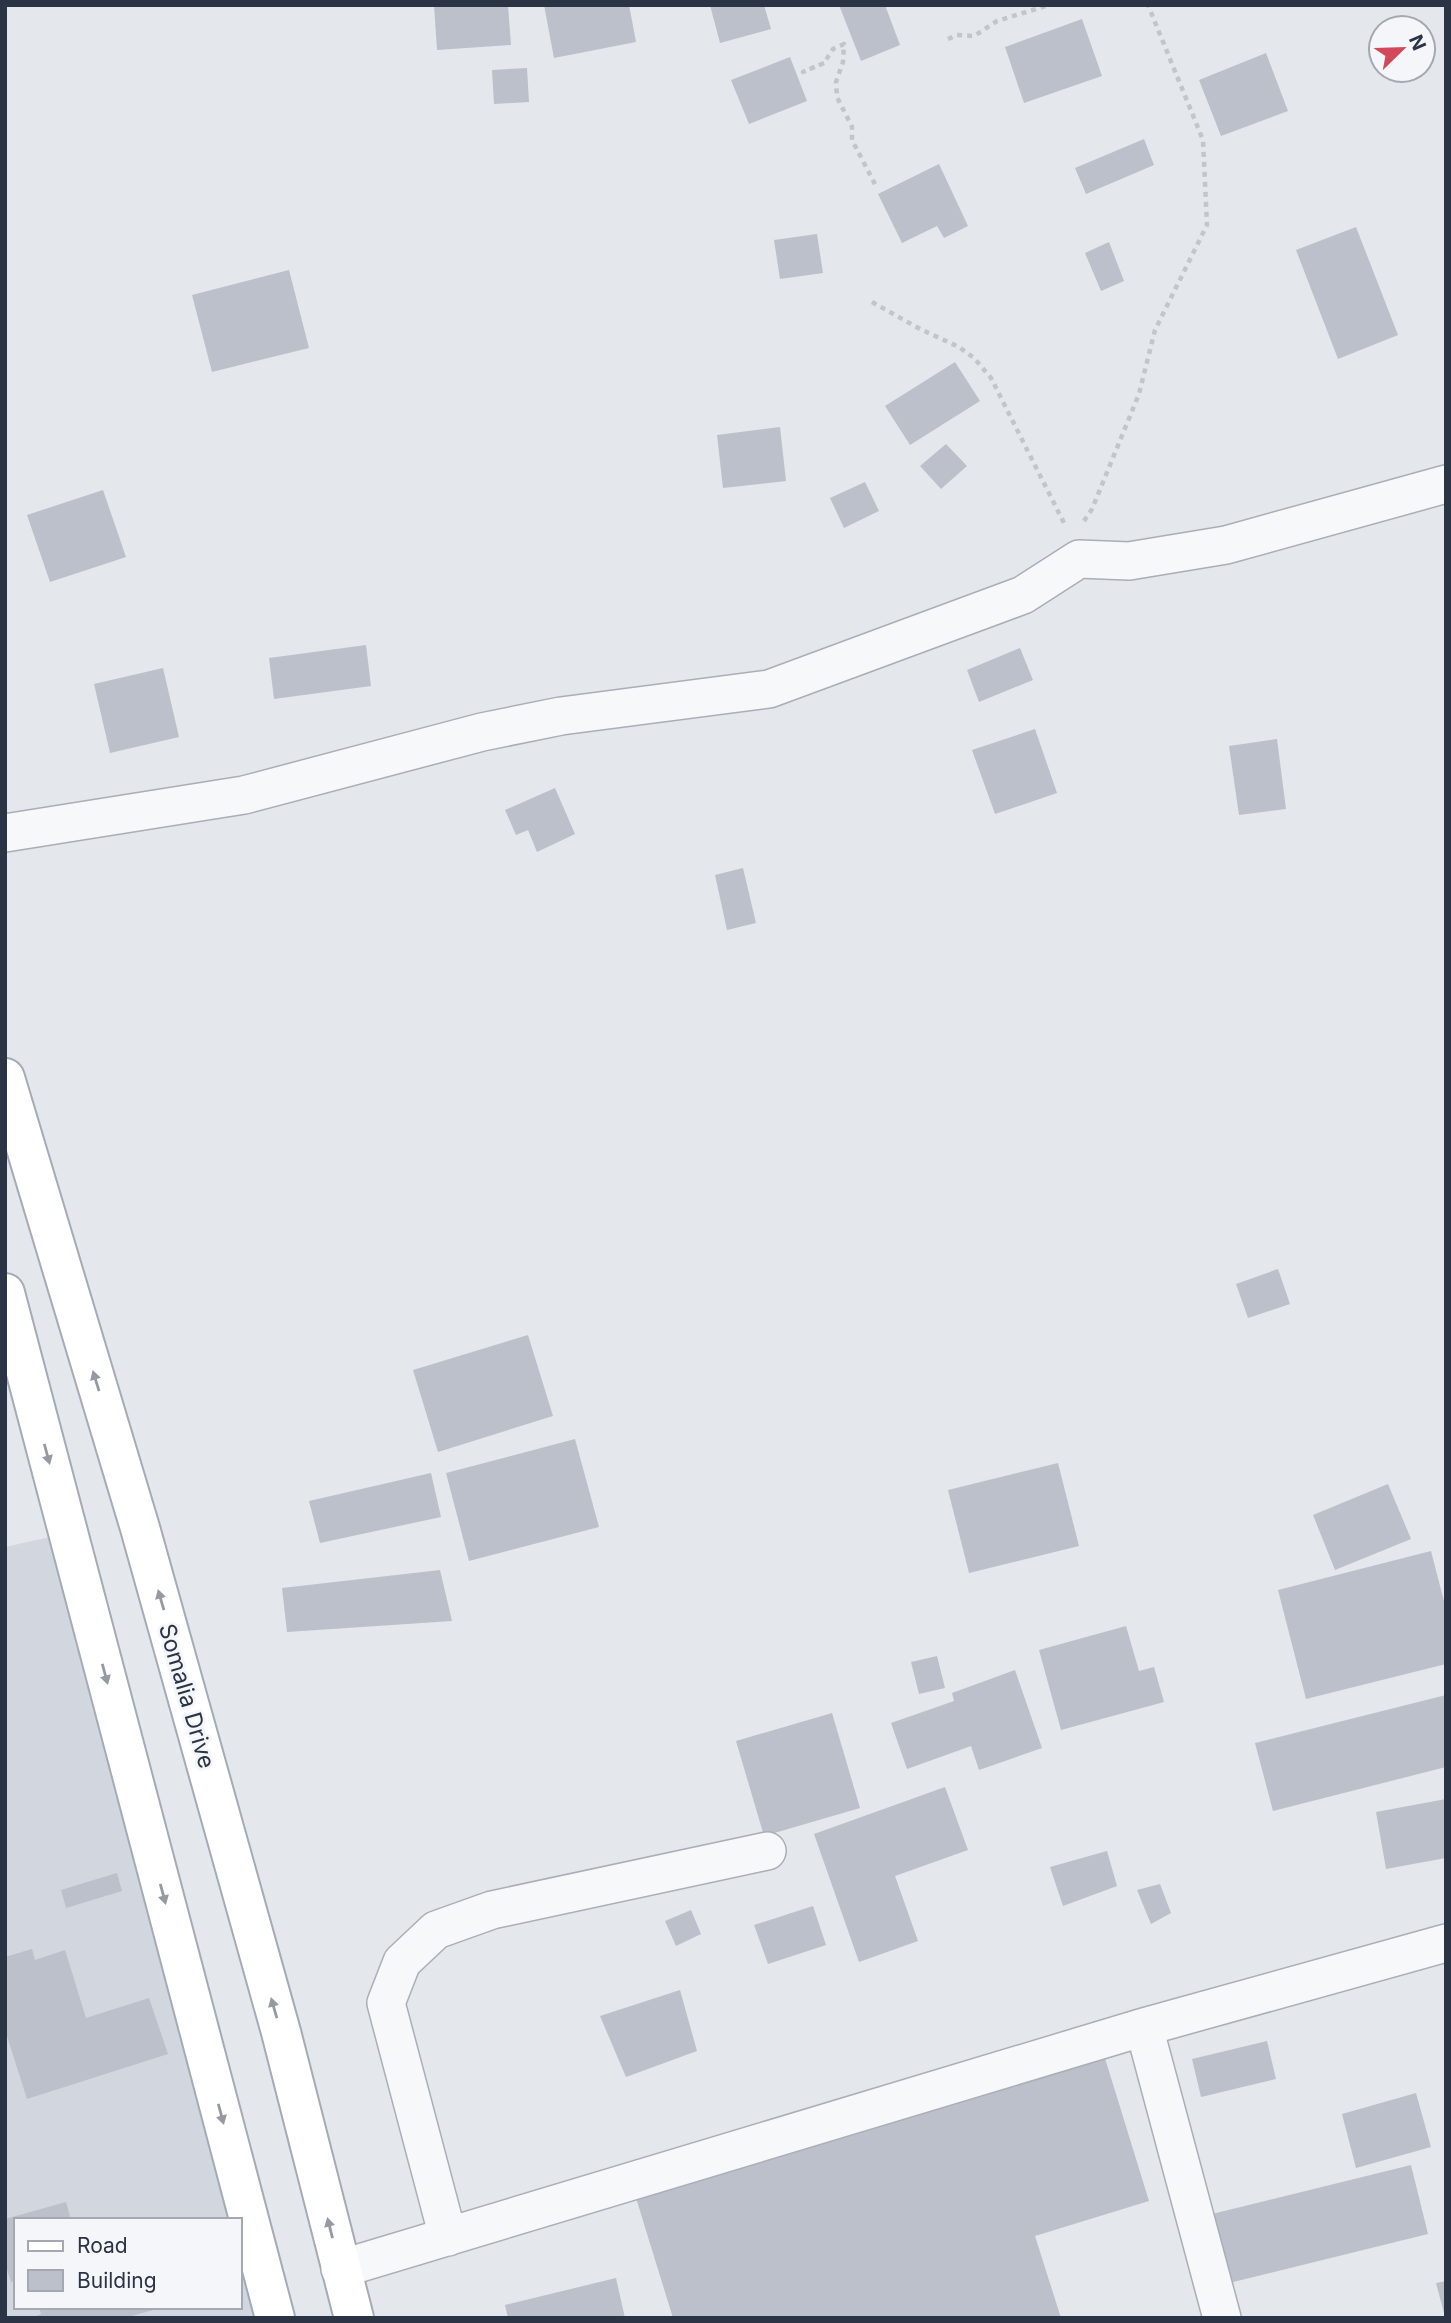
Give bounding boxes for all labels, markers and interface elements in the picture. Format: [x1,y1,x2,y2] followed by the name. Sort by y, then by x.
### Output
[1367,14,1437,84] north arrow
[1404,31,1431,54] text: N
[91,1371,101,1392] one-way arrow
[42,1443,53,1465] one-way arrow
[155,1589,165,1610] one-way arrow
[153,1620,221,1772] street label: Somalia Drive
[100,1663,111,1685] one-way arrow
[158,1884,169,1906] one-way arrow
[269,1997,279,2018] one-way arrow
[216,2104,227,2126] one-way arrow
[324,2217,335,2239] one-way arrow
[14,2218,242,2309] legend
[77,2233,128,2258] text: Road
[77,2268,157,2293] text: Building

